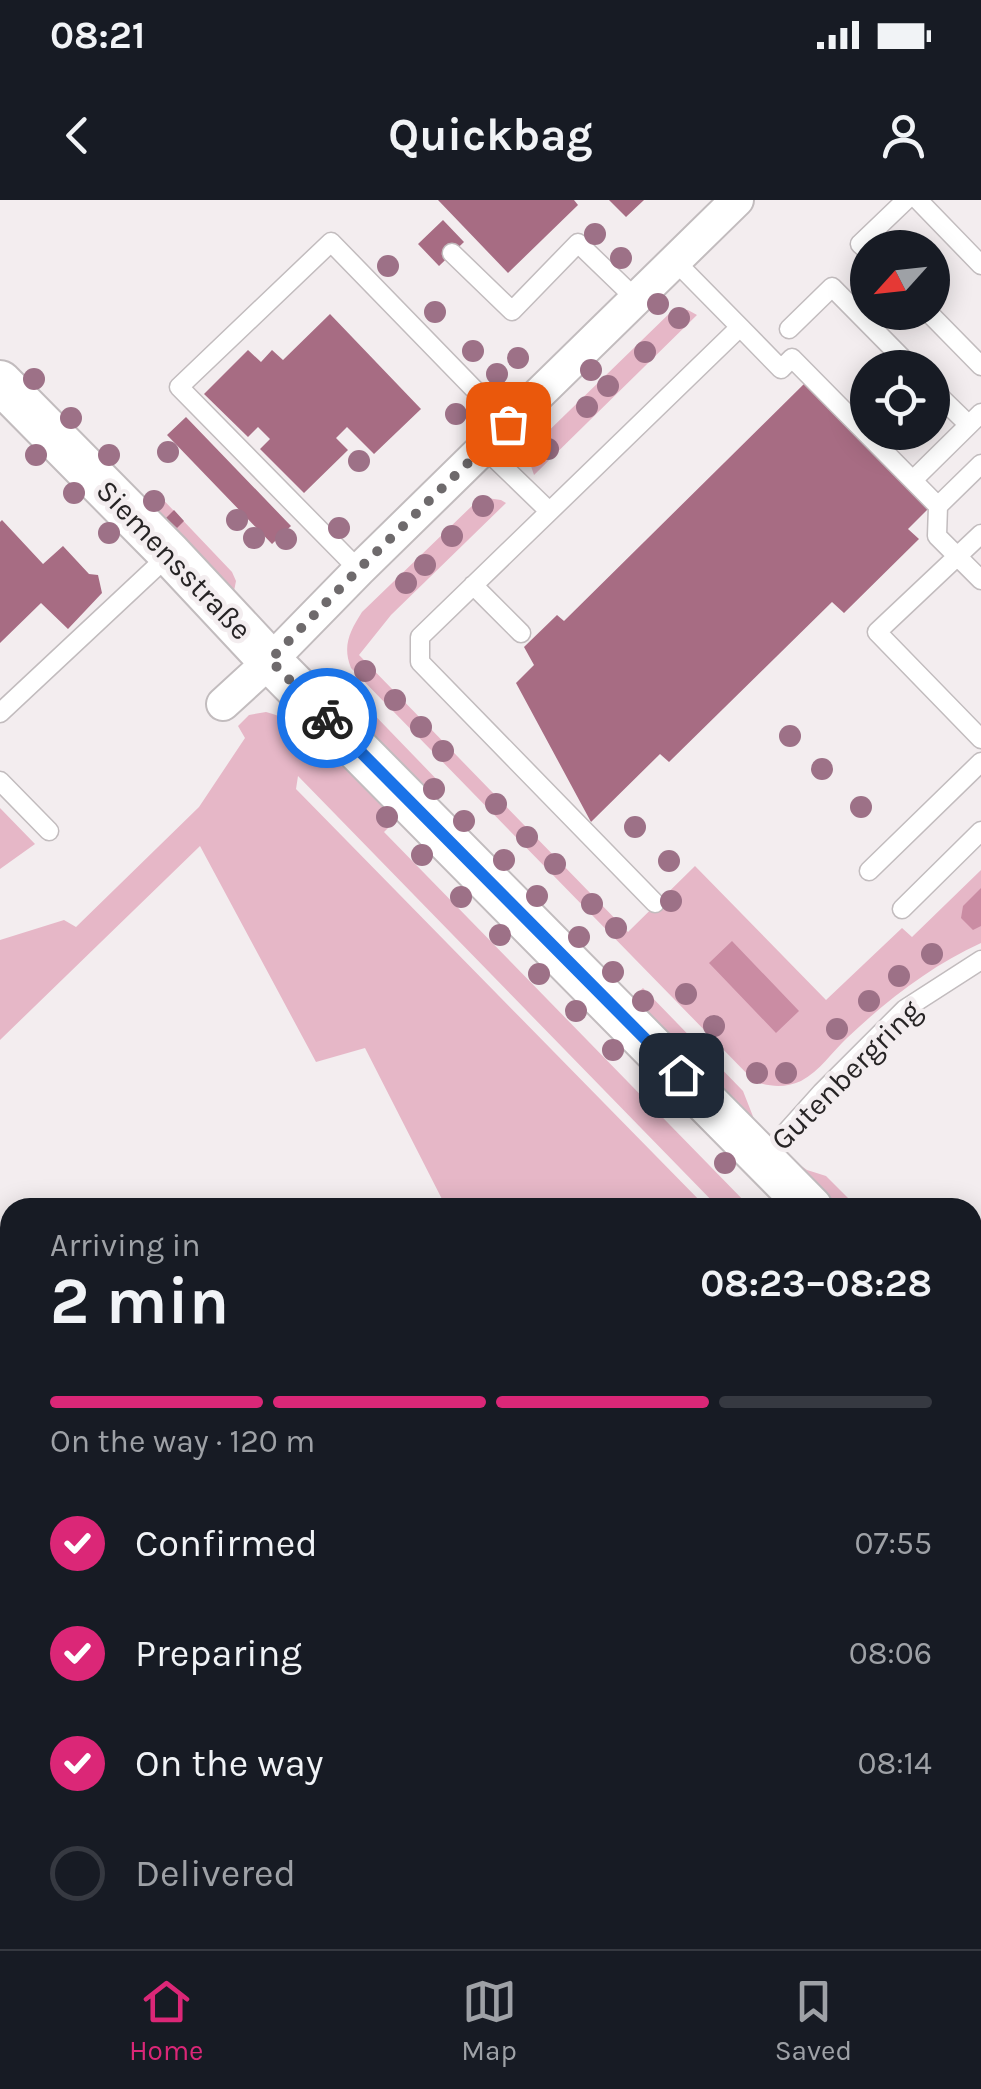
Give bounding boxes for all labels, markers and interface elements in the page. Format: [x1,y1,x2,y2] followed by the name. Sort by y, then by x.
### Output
[50,13,145,58] text: 08:21
[50,108,105,163] icon: back
[876,108,931,163] icon: person
[388,109,593,161] text: Quickbag
[850,230,950,330] north arrow
[850,230,950,450] map controls
[850,350,950,450] button: locate
[466,382,551,467] pin
[481,397,536,452] icon: bag
[89,473,259,647] street label: Siemensstraße
[277,668,377,768] courier
[300,691,355,746] icon: bike
[763,992,929,1158] street label: Gutenbergring
[639,1033,724,1118] pin
[654,1048,709,1103] icon: home
[50,1227,201,1264] text: Arriving in
[700,1261,932,1306] text: 08:23–08:28
[50,1263,229,1339] text: 2 min
[50,1423,315,1460] text: On the way · 120 m
[50,1516,105,1571] icon: check
[135,1521,318,1566] text: Confirmed
[854,1525,932,1562] text: 07:55
[50,1626,105,1681] icon: check
[135,1631,302,1676] text: Preparing
[849,1635,932,1672] text: 08:06
[50,1736,105,1791] icon: check
[135,1741,323,1786] text: On the way
[858,1745,932,1782] text: 08:14
[135,1851,296,1896] text: Delivered
[129,1974,204,2067] tab: Home
[461,1974,517,2067] tab: Map
[775,1974,852,2067] tab: Saved

